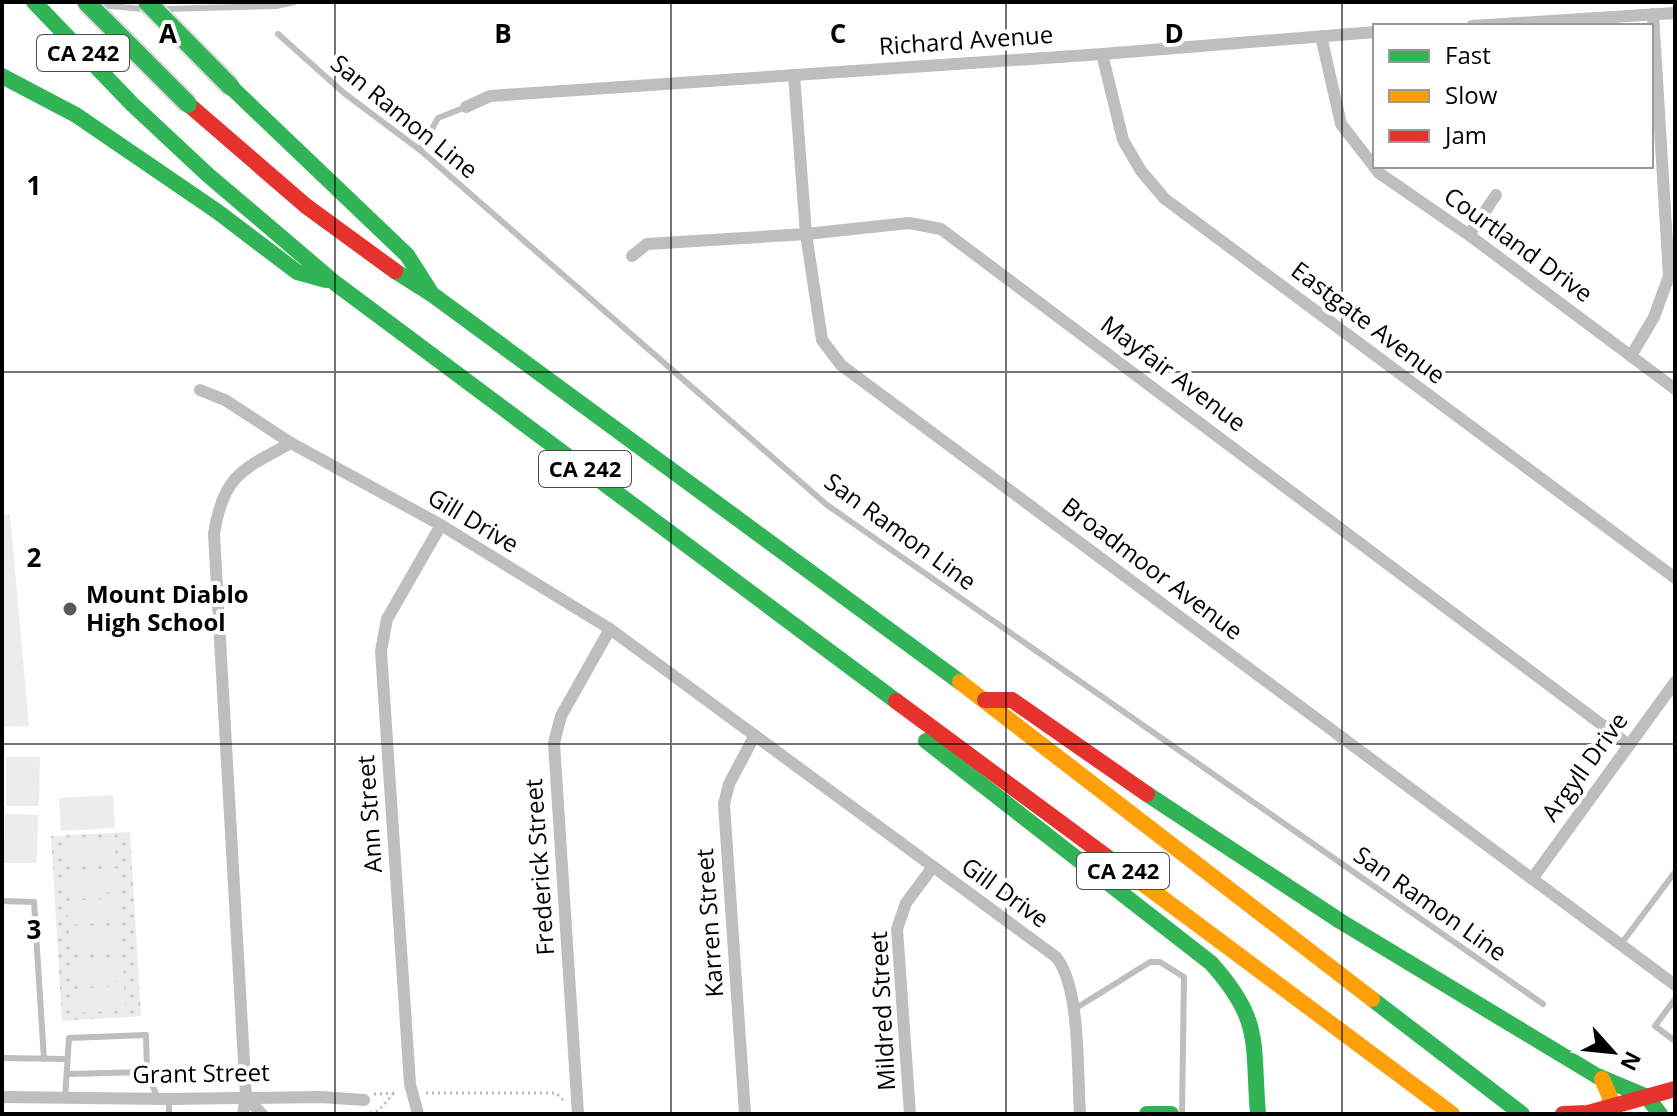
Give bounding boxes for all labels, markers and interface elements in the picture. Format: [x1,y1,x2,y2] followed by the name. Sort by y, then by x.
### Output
[159,15,177,51] text: A
[494,15,512,51] text: B
[830,15,846,51] text: C
[1164,15,1184,51] text: D
[878,17,1054,62] street label: Richard Avenue
[1373,24,1653,168] legend
[37,35,129,71] road number: CA 242
[1445,38,1491,71] text: Fast
[325,46,485,185] street label: San Ramon Line
[1445,78,1498,111] text: Slow
[1443,118,1487,151] text: Jam
[27,167,41,203] text: 1
[1438,179,1600,309] street label: Courtland Drive
[1285,253,1453,391] street label: Eastgate Avenue
[1094,307,1253,438] street label: Mayfair Avenue
[539,451,631,487] road number: CA 242
[818,465,983,597] street label: San Ramon Line
[422,480,525,560] street label: Gill Drive
[1056,489,1250,647] street label: Broadmoor Avenue
[27,539,42,575] text: 2
[86,577,249,638] place label: Mount Diablo High School
[61,600,79,618] marker: Mount Diablo High School
[1533,705,1635,827] street label: Argyll Drive
[348,754,389,874] street label: Ann Street
[516,778,561,957] street label: Frederick Street
[1348,838,1514,968] street label: San Ramon Line
[687,848,730,999] street label: Karren Street
[955,849,1056,935] street label: Gill Drive
[1077,853,1169,889] road number: CA 242
[27,911,41,947] text: 3
[861,931,902,1092] street label: Mildred Street
[1573,1012,1653,1092] north arrow
[1614,1047,1649,1076] text: N
[132,1055,270,1090] street label: Grant Street

